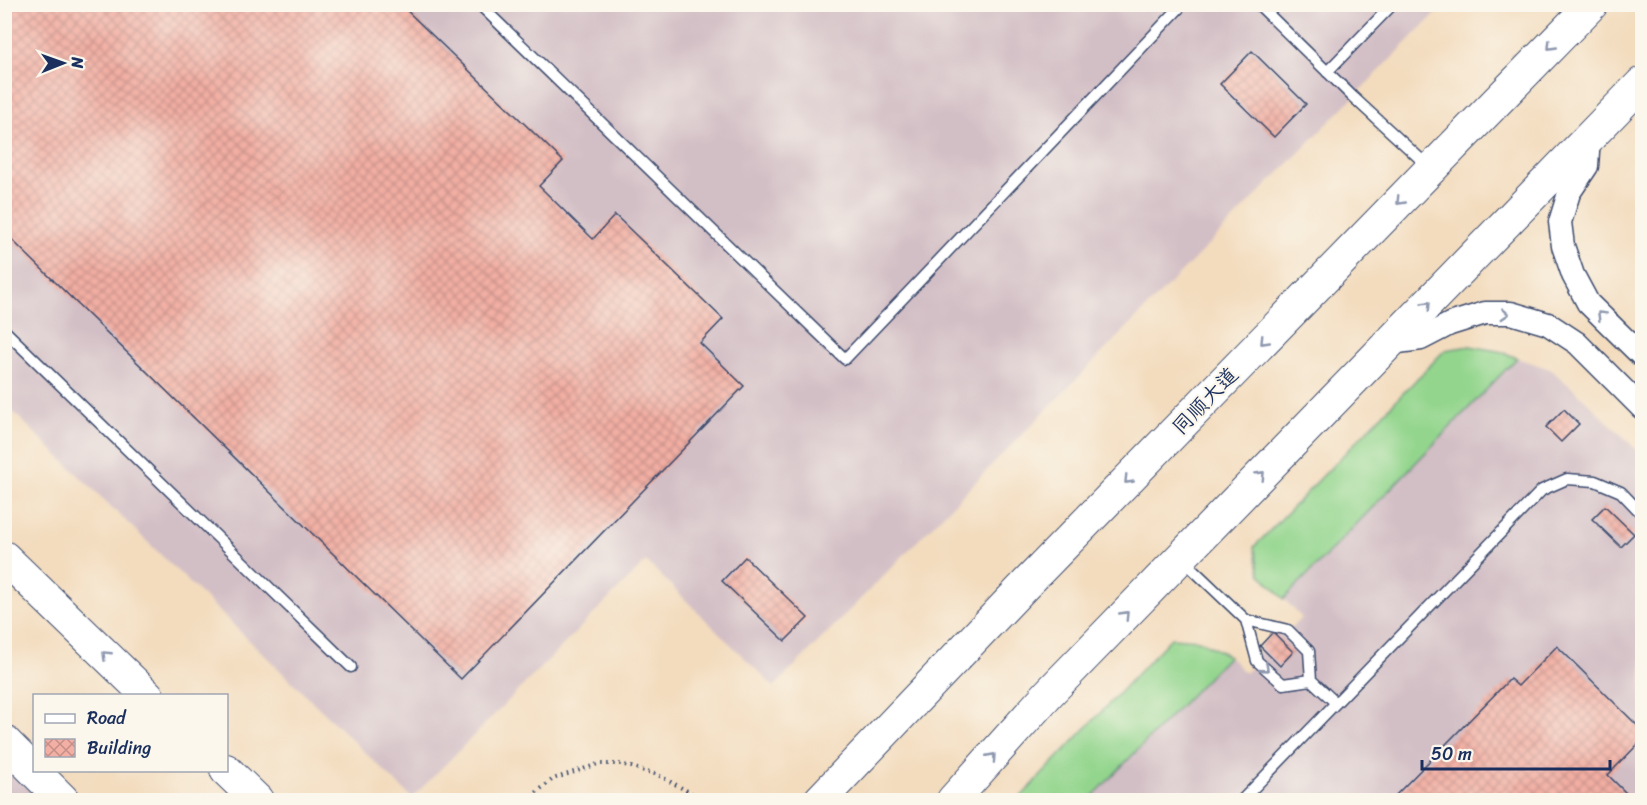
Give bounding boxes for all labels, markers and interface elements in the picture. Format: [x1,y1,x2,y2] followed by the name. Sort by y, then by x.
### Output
[33,33,93,93] north arrow
[1547,40,1558,50] one-way arrow
[63,56,92,69] text: N
[1396,194,1407,204] one-way arrow
[1419,301,1430,312] one-way arrow
[1501,307,1510,320] one-way arrow
[1597,311,1608,322] one-way arrow
[1260,334,1271,344] one-way arrow
[1162,358,1248,444] street label: 同顺大道
[1254,471,1265,482] one-way arrow
[1124,473,1135,484] one-way arrow
[1118,611,1129,622] one-way arrow
[103,651,113,662] one-way arrow
[1258,661,1268,672] one-way arrow
[33,694,228,772] legend
[87,702,127,734] text: Road
[87,732,151,764] text: Building
[1422,733,1610,771] scale bar
[1431,738,1472,770] text: 50 m
[985,753,996,764] one-way arrow

